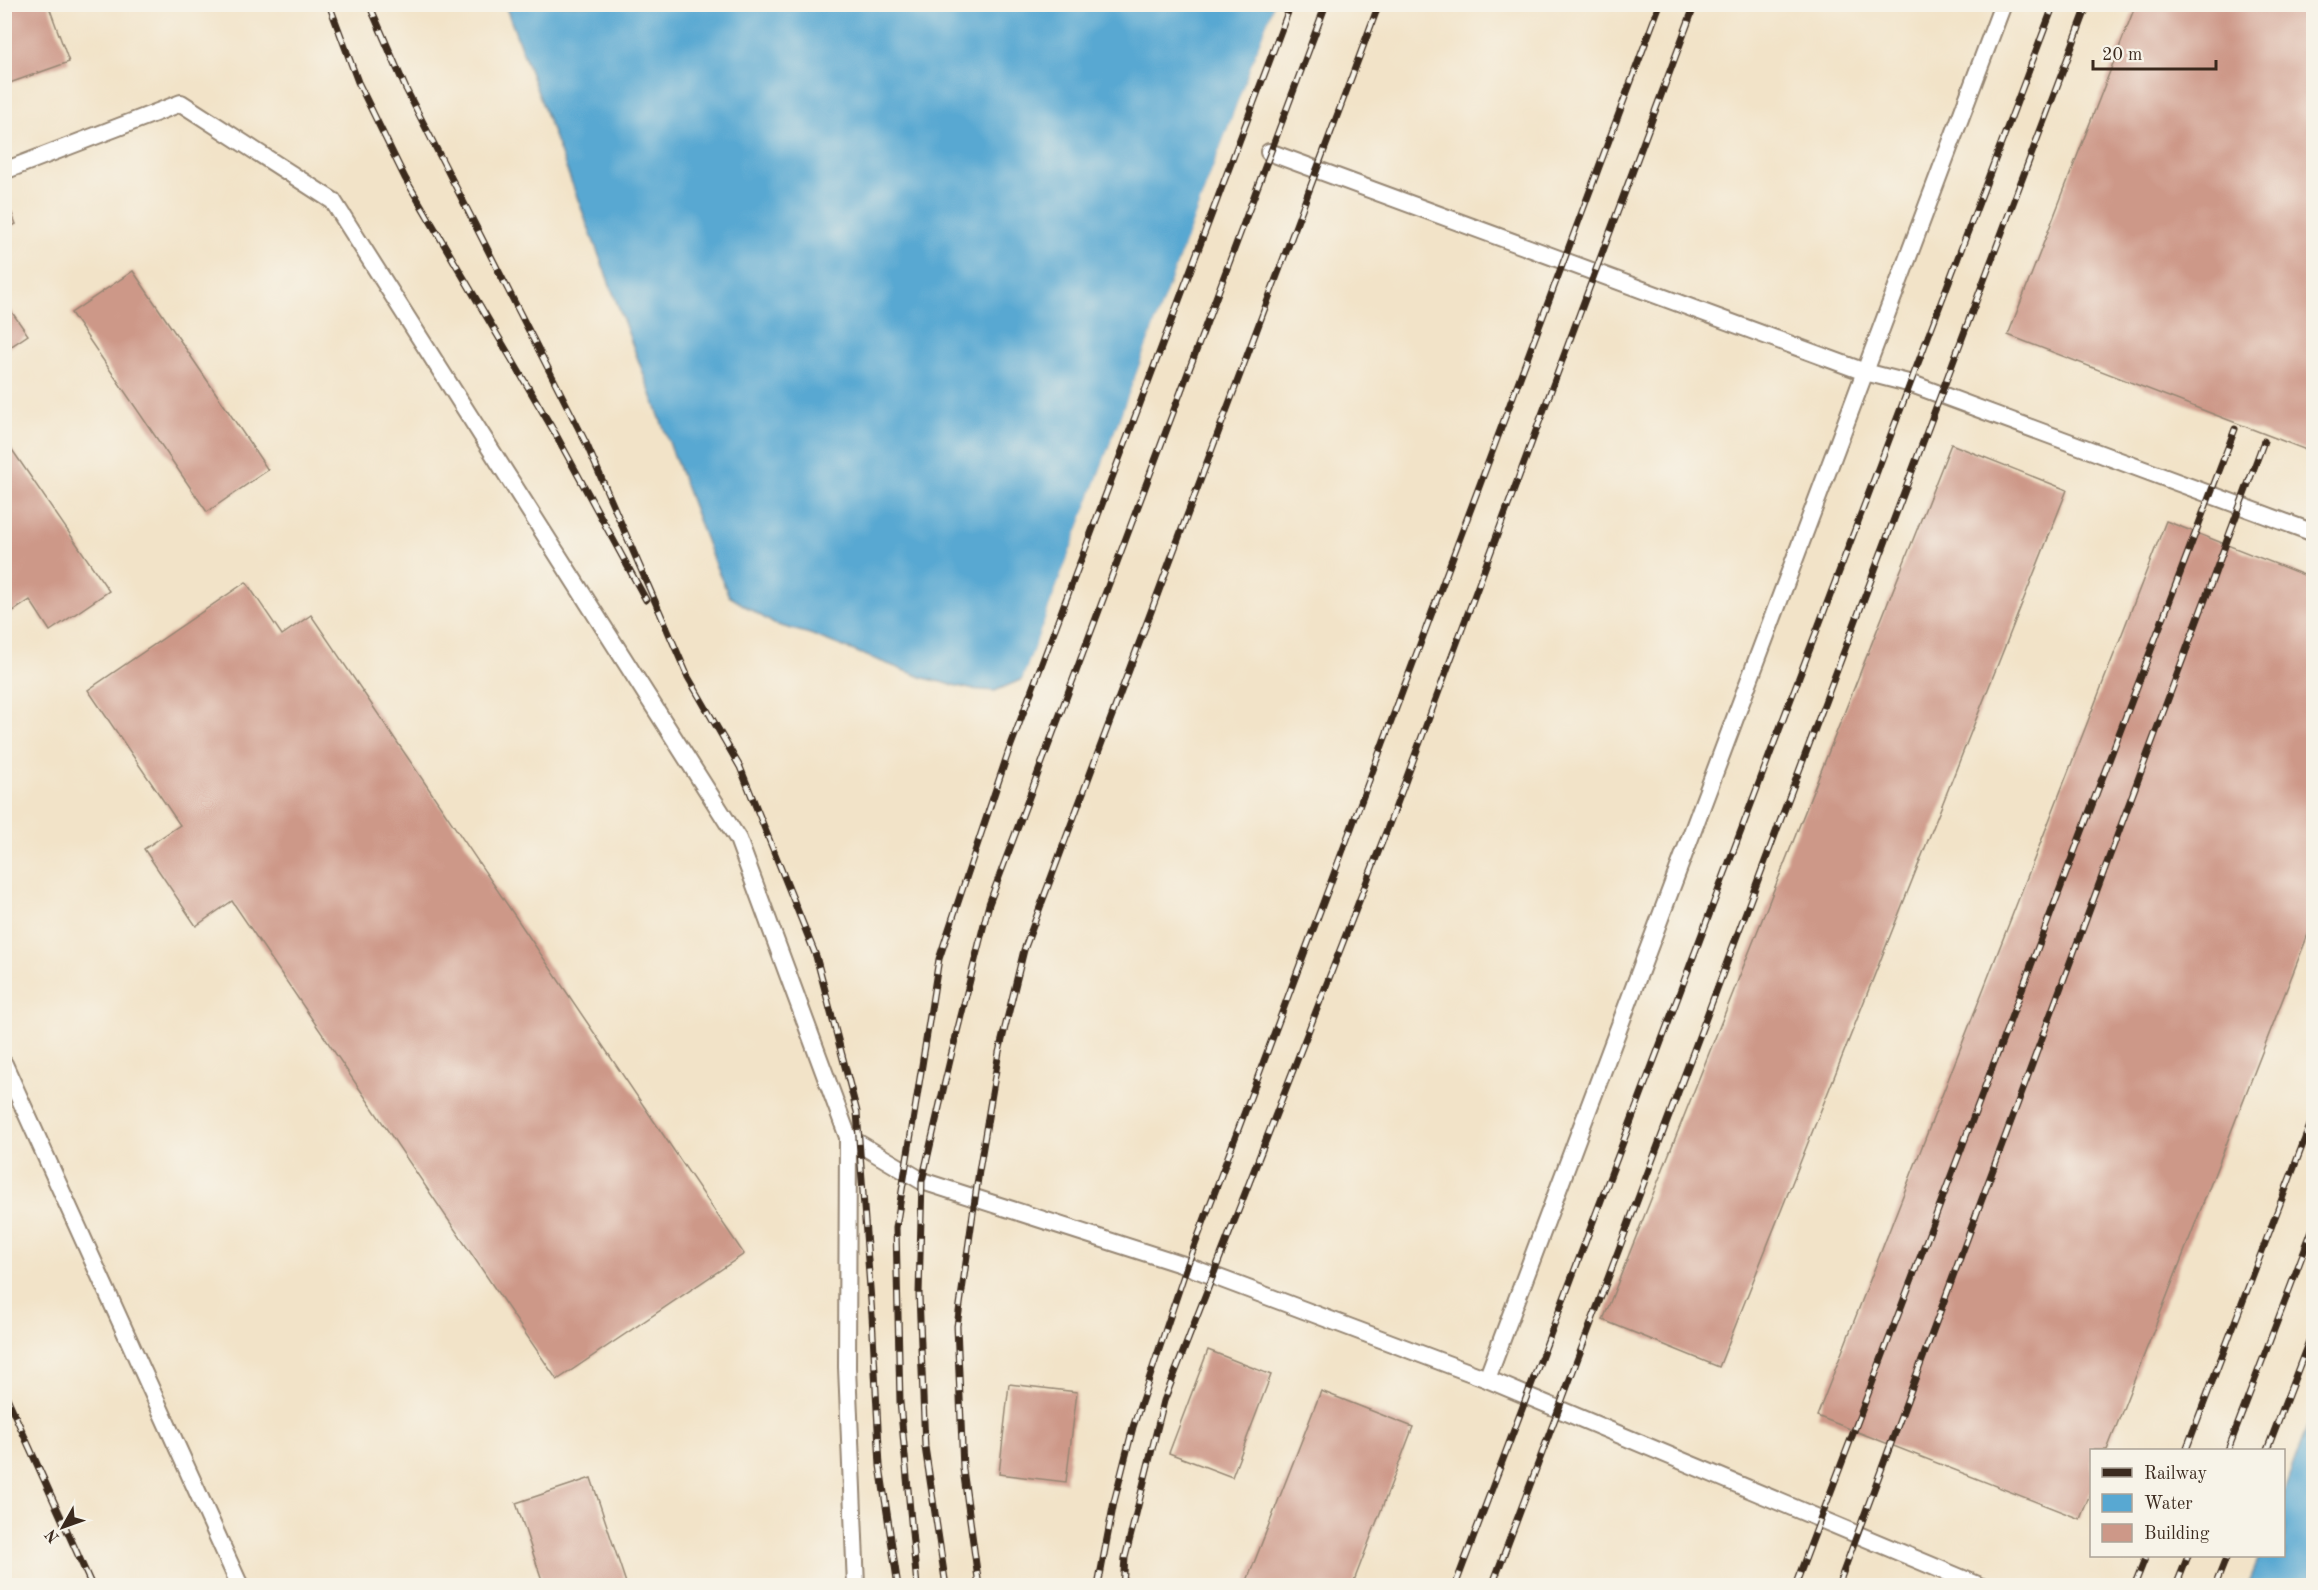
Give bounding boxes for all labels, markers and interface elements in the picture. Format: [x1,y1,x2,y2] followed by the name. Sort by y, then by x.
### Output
[2093,33,2216,71] scale bar
[2102,46,2142,64] text: 20 m
[2090,1449,2285,1557] legend
[2144,1465,2207,1483] text: Railway
[2144,1495,2193,1513] text: Water
[33,1497,93,1557] north arrow
[42,1525,63,1545] text: N
[2144,1525,2210,1543] text: Building

